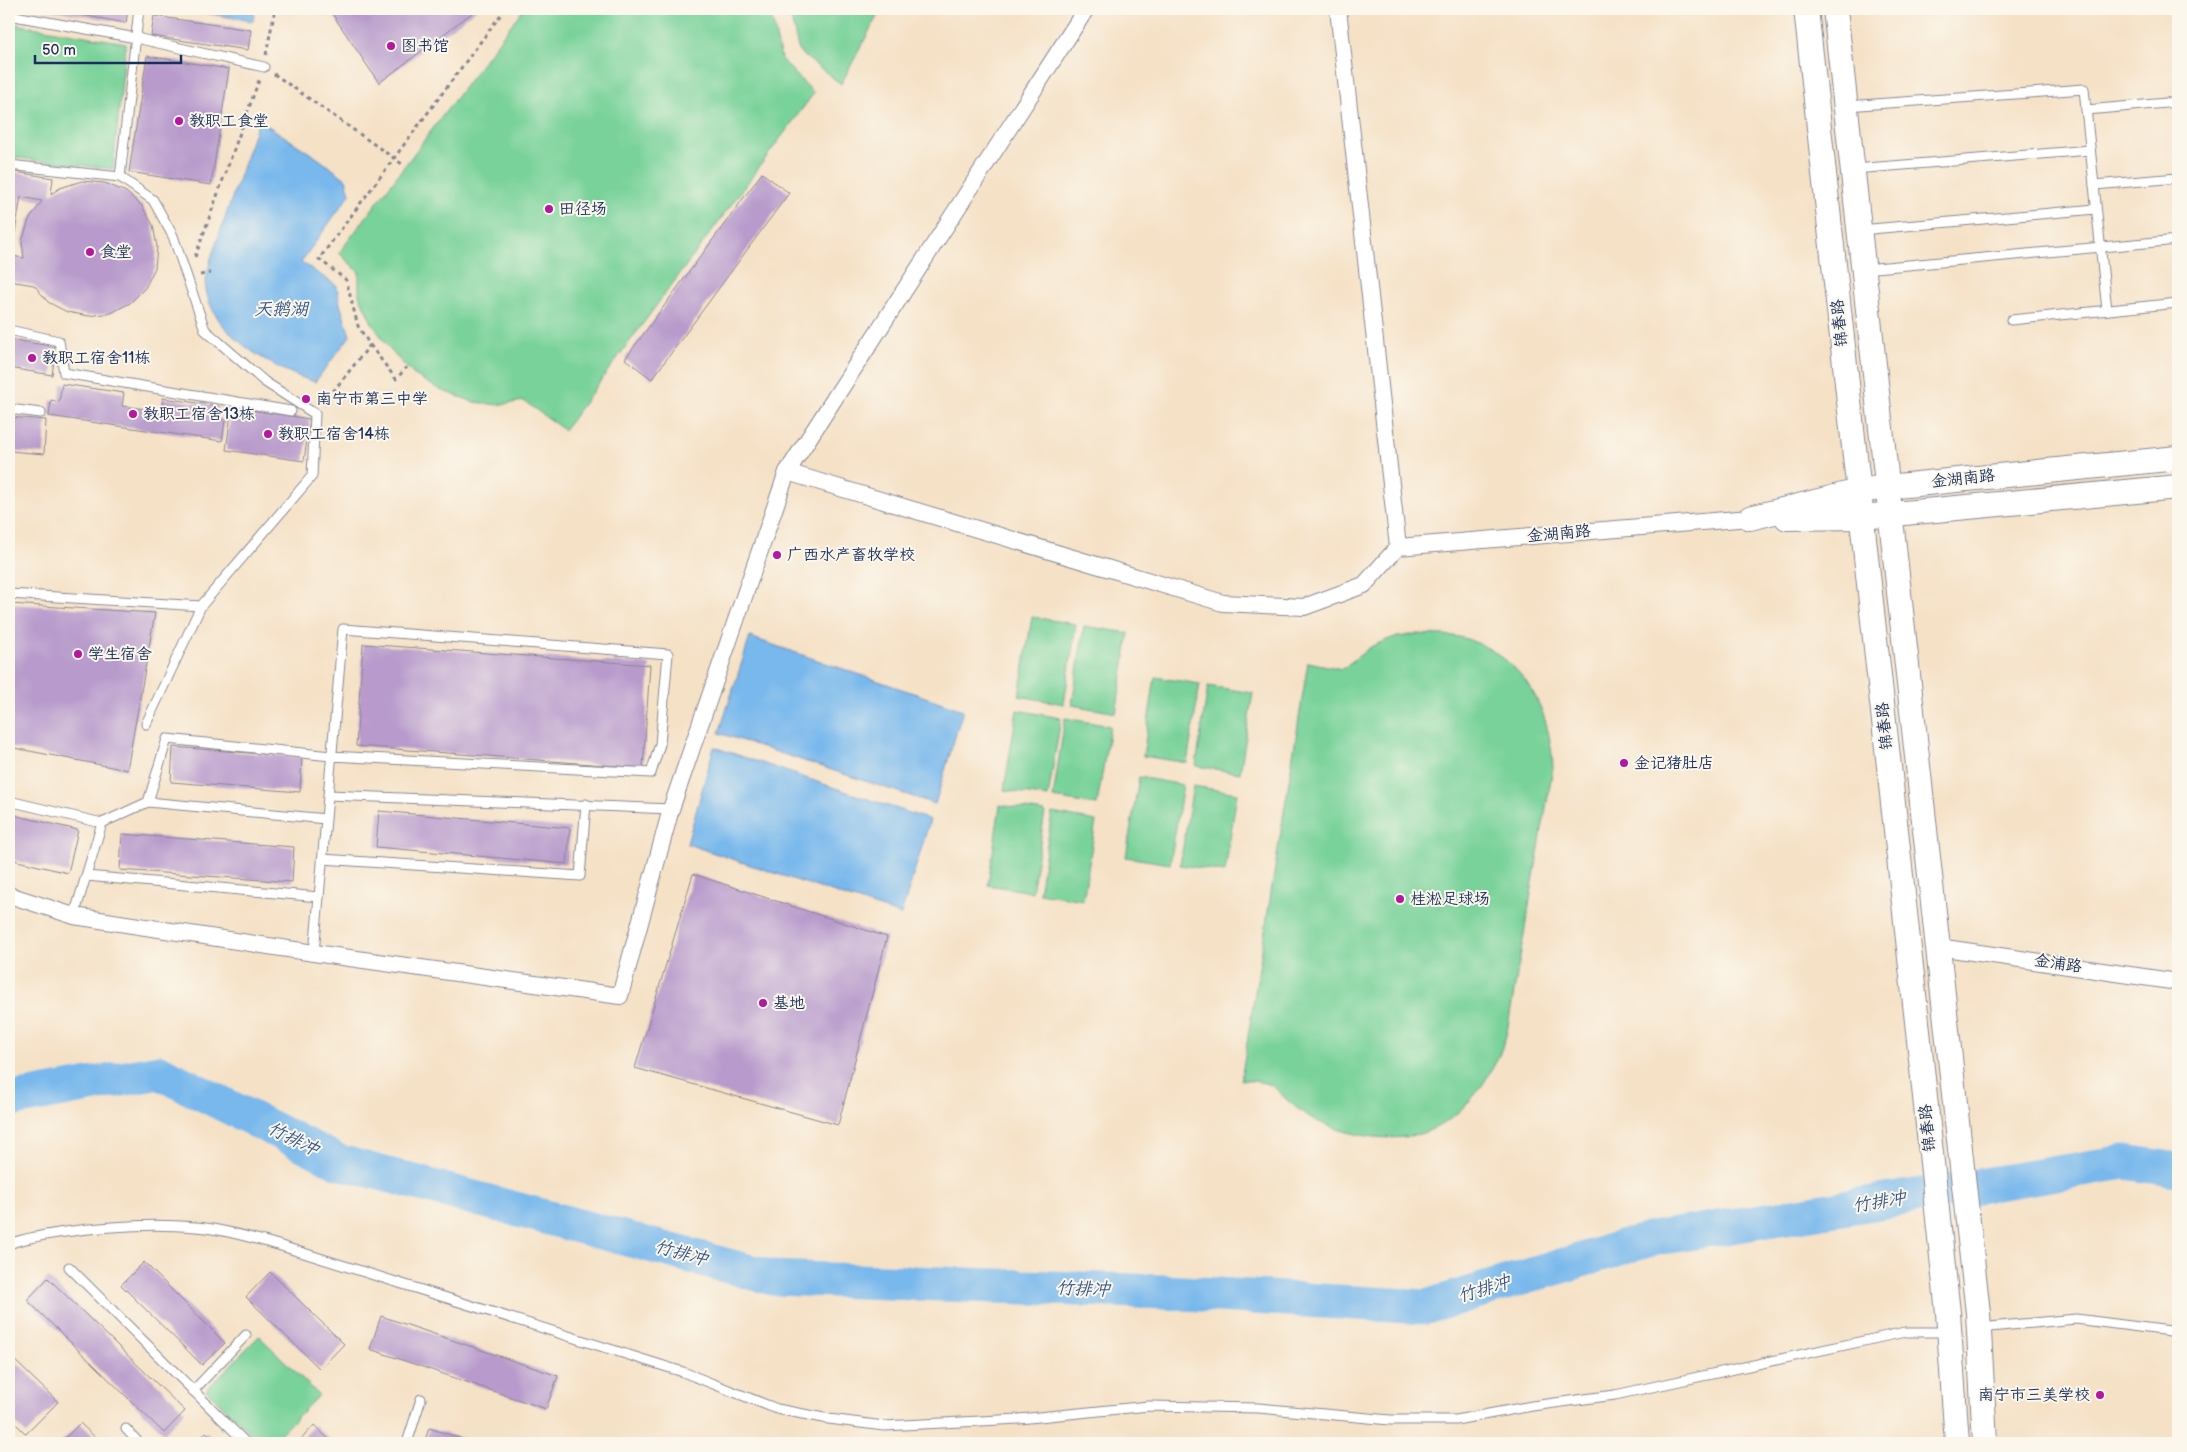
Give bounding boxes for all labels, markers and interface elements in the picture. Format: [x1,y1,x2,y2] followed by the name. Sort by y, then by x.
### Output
[35,32,181,64] scale bar
[401,37,449,56] place label: 图书馆
[385,40,397,52] marker: 图书馆
[42,41,76,60] text: 50 m
[189,112,269,131] place label: 教职工食堂
[173,115,185,127] marker: 教职工食堂
[559,200,607,219] place label: 田径场
[543,203,555,215] marker: 田径场
[100,243,132,262] place label: 食堂
[84,246,96,258] marker: 食堂
[1828,298,1852,348] street label: 锦春路
[254,299,310,320] water label: 天鹅湖
[42,349,150,368] place label: 教职工宿舍11栋
[26,352,38,364] marker: 教职工宿舍11栋
[316,390,428,409] place label: 南宁市第三中学
[300,393,312,405] marker: 南宁市第三中学
[143,405,255,424] place label: 教职工宿舍13栋
[127,408,139,420] marker: 教职工宿舍13栋
[278,425,390,444] place label: 教职工宿舍14栋
[262,428,274,440] marker: 教职工宿舍14栋
[1930,466,1996,492] street label: 金湖南路
[1526,522,1592,546] street label: 金湖南路
[787,546,915,565] place label: 广西水产畜牧学校
[771,549,783,561] marker: 广西水产畜牧学校
[88,645,152,664] place label: 学生宿舍
[72,648,84,660] marker: 学生宿舍
[1873,701,1897,751] street label: 锦春路
[1634,754,1714,773] place label: 金记猪肚店
[1618,757,1630,769] marker: 金记猪肚店
[1410,890,1490,909] place label: 桂淞足球场
[1394,893,1406,905] marker: 桂淞足球场
[2033,951,2083,977] street label: 金浦路
[773,994,805,1013] place label: 基地
[757,997,769,1009] marker: 基地
[1916,1103,1940,1153] street label: 锦春路
[264,1118,324,1161] water label: 竹排冲
[1851,1187,1909,1217] water label: 竹排冲
[652,1236,712,1271] water label: 竹排冲
[1455,1270,1515,1307] water label: 竹排冲
[1056,1278,1112,1301] water label: 竹排冲
[1978,1386,2090,1405] place label: 南宁市三美学校
[2094,1389,2106,1401] marker: 南宁市三美学校

